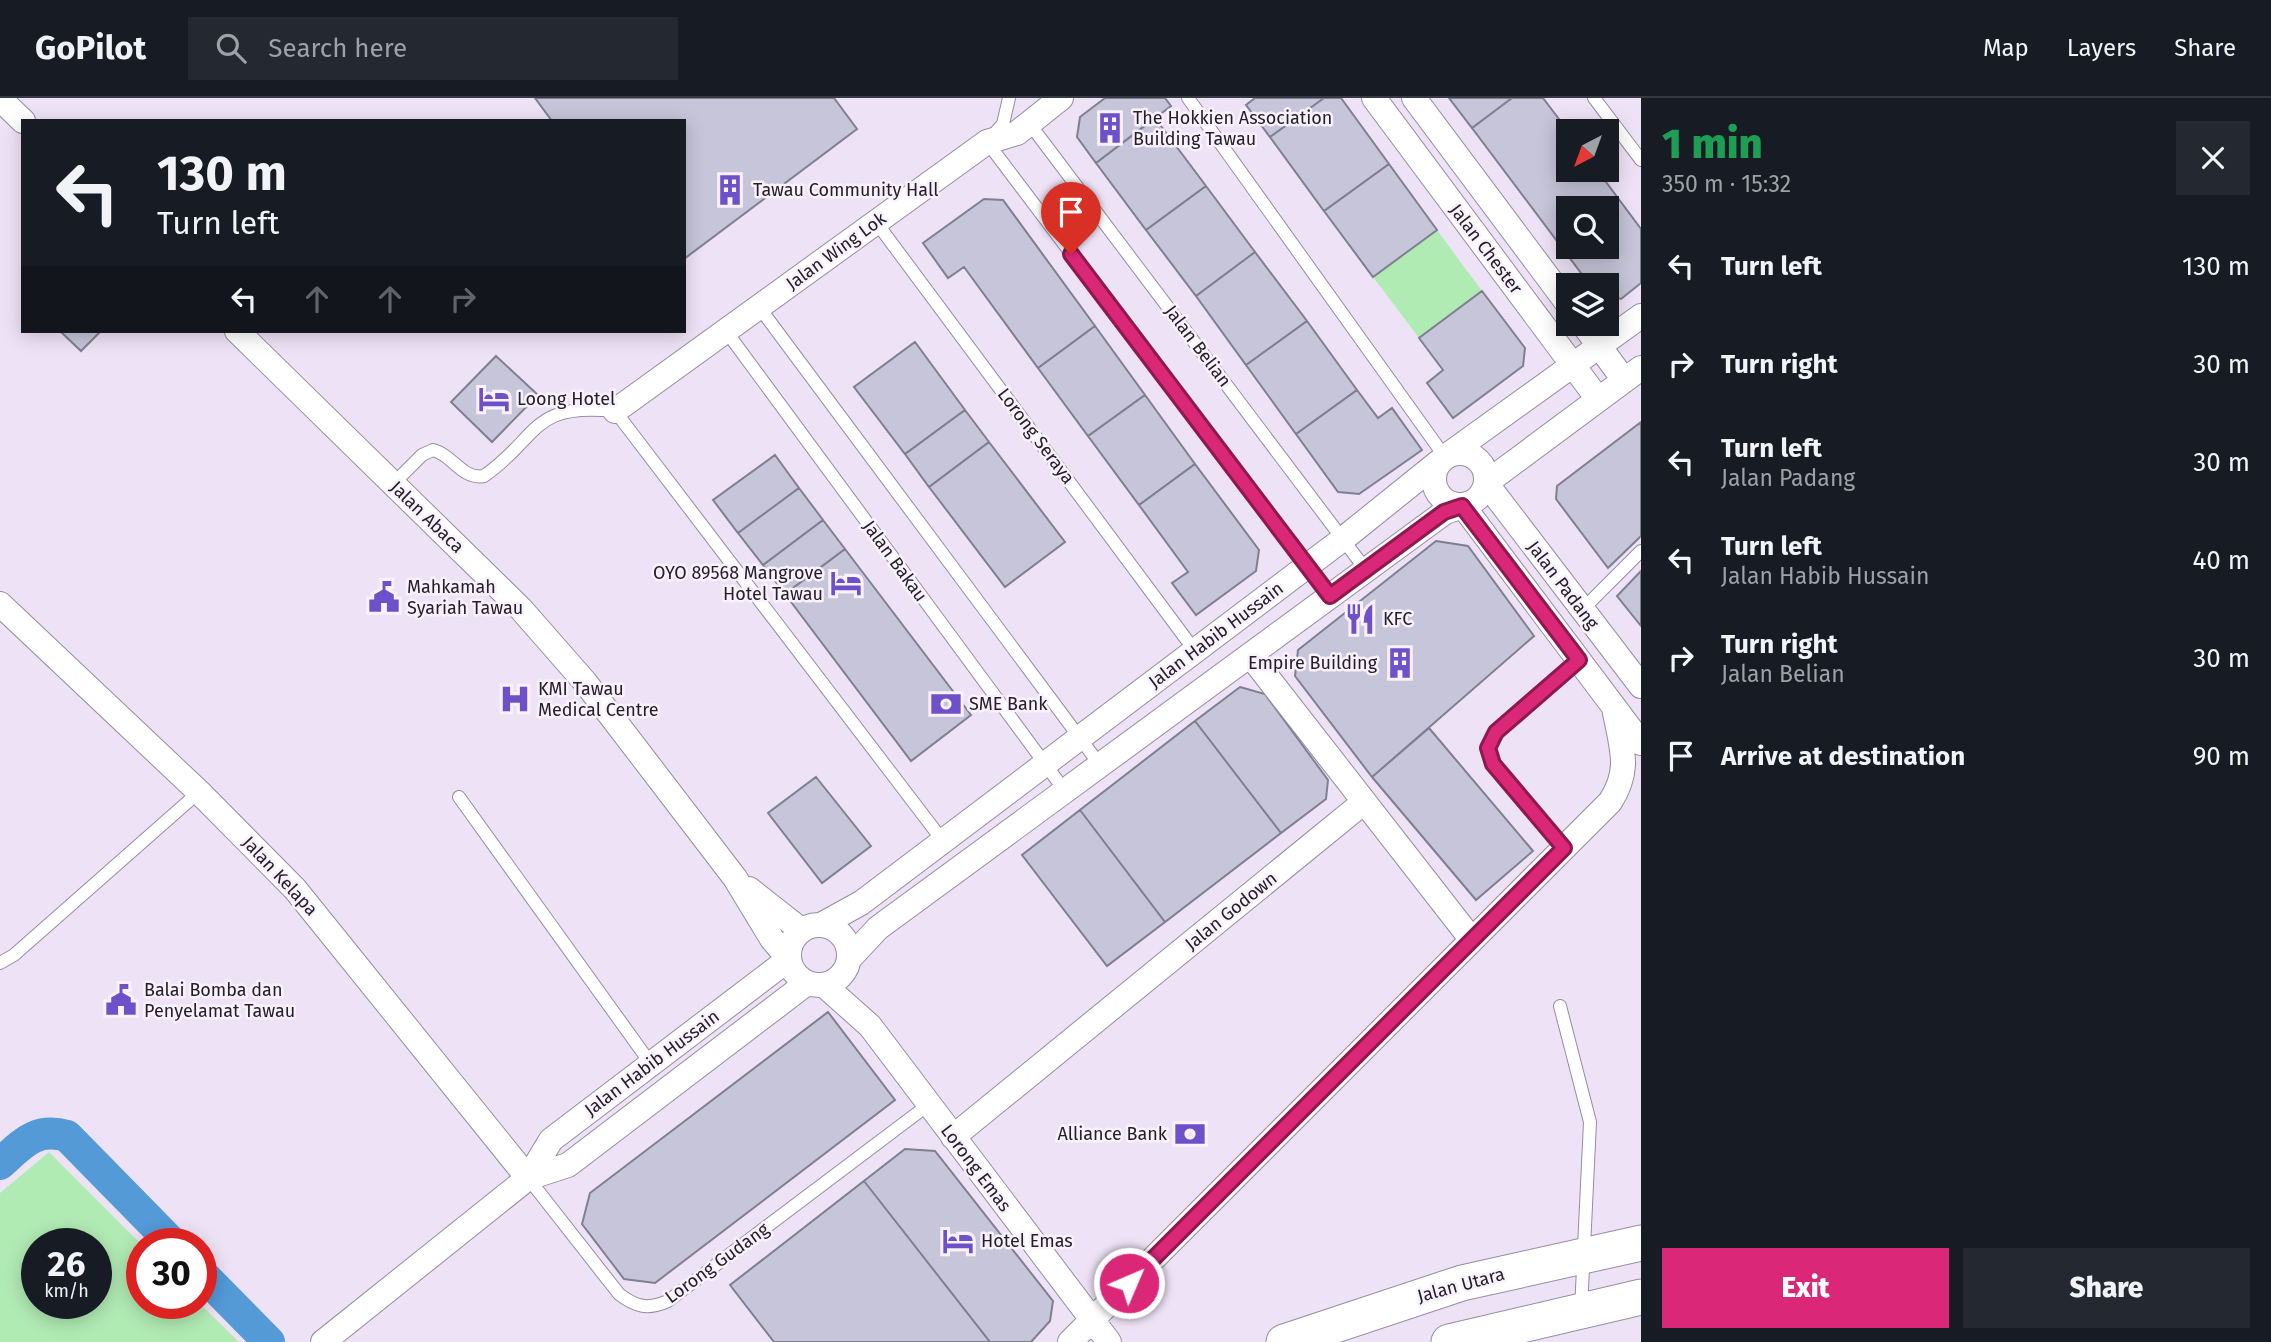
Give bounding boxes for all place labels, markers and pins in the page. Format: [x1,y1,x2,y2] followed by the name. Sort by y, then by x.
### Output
[1133,107,1332,150] place label: The Hokkien Association Building Tawau
[1093,111,1127,145] building icon: The Hokkien Association Building Tawau
[713,173,747,207] building icon: Tawau Community Hall
[753,179,938,201] place label: Tawau Community Hall
[1041,182,1101,254] pin
[477,382,511,416] hotel icon: Loong Hotel
[517,388,615,410] place label: Loong Hotel
[653,562,823,605] place label: OYO 89568 Mangrove Hotel Tawau
[829,566,863,600] hotel icon: OYO 89568 Mangrove Hotel Tawau
[407,576,523,619] place label: Mahkamah Syariah Tawau
[367,580,401,614] public building icon: Mahkamah Syariah Tawau
[1343,602,1377,636] restaurant icon: KFC
[1383,608,1412,630] place label: KFC
[1383,646,1417,680] building icon: Empire Building
[1248,652,1378,674] place label: Empire Building
[538,678,659,721] place label: KMI Tawau Medical Centre
[498,682,532,716] hospital icon: KMI Tawau Medical Centre
[929,687,963,721] bank icon: SME Bank
[969,693,1048,715] place label: SME Bank
[144,979,295,1022] place label: Balai Bomba dan Penyelamat Tawau
[104,983,138,1017] public building icon: Balai Bomba dan Penyelamat Tawau
[1173,1117,1207,1151] bank icon: Alliance Bank
[1057,1123,1168,1145] place label: Alliance Bank
[941,1224,975,1258] hotel icon: Hotel Emas
[981,1230,1073,1252] place label: Hotel Emas

